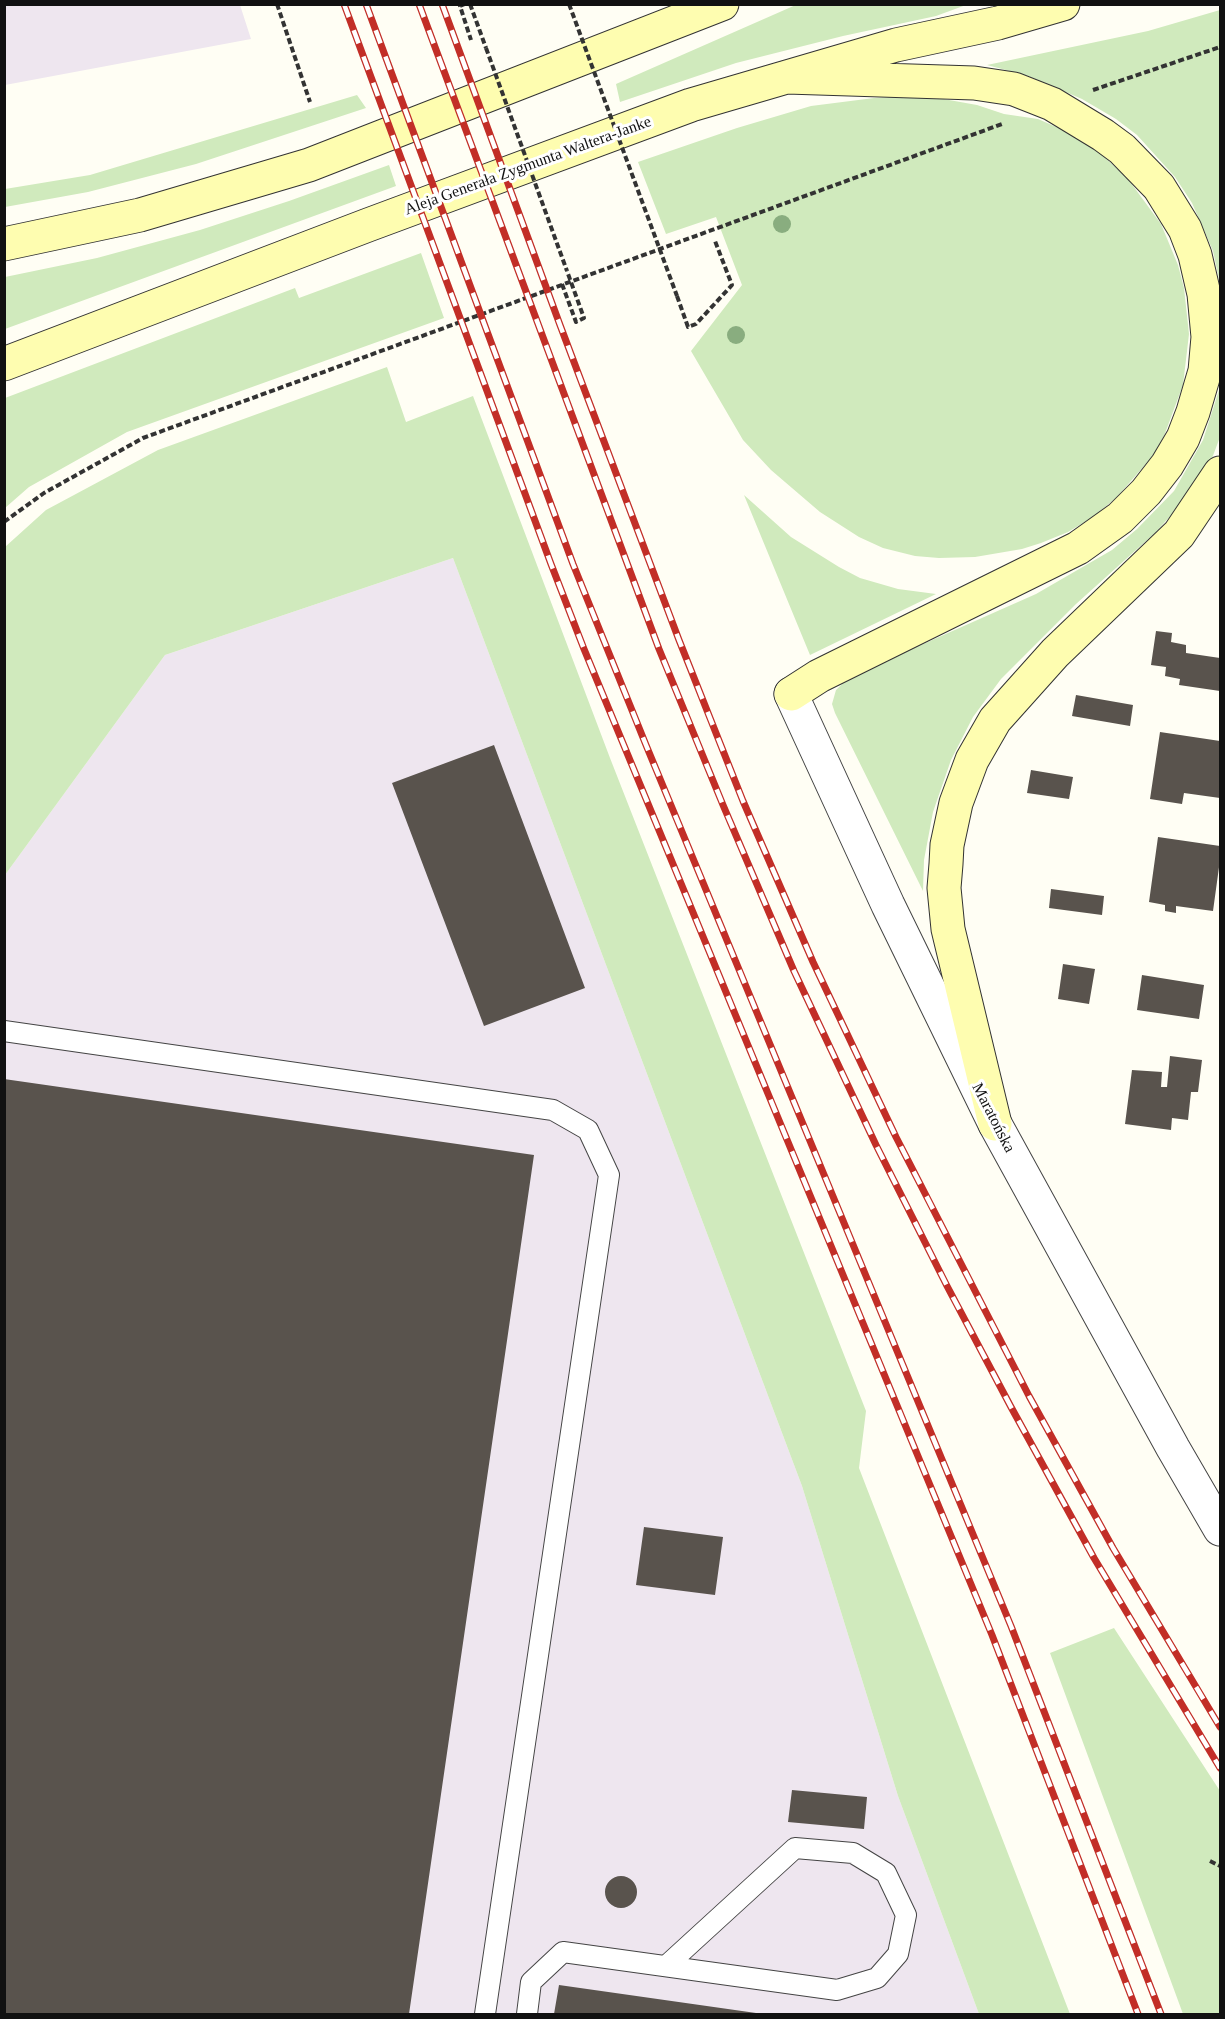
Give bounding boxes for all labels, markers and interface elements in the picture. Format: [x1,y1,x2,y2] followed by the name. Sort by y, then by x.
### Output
[402,112,654,220] street label: Aleja Generała Zygmunta Waltera-Janke
[967,1080,1019,1156] street label: Maratońska

